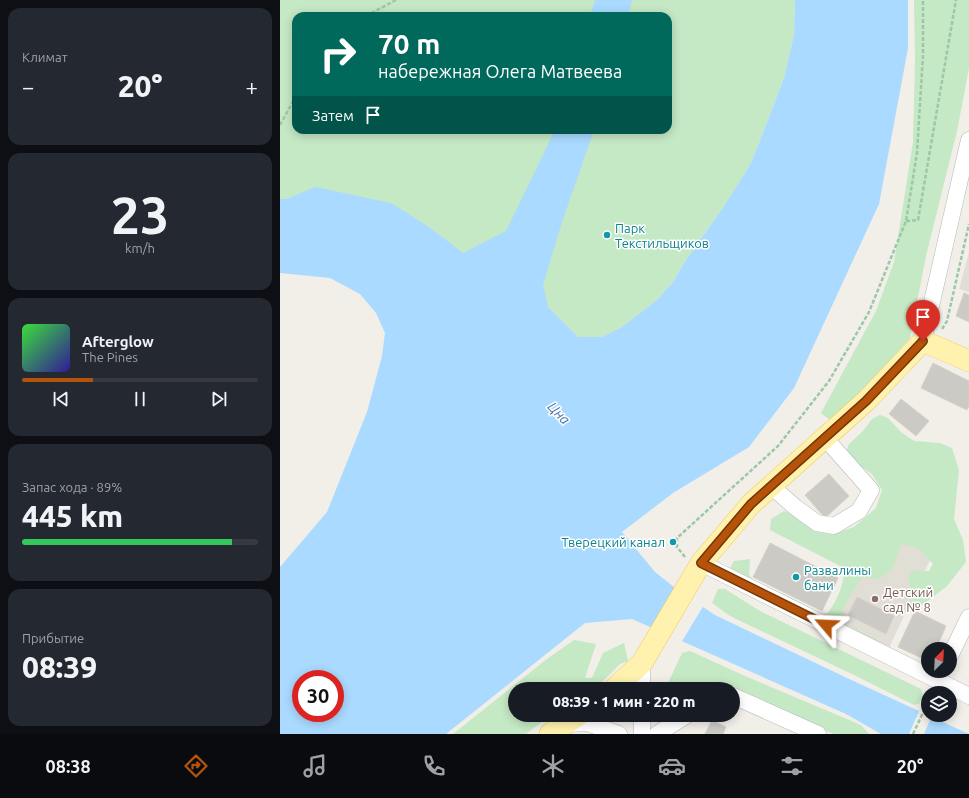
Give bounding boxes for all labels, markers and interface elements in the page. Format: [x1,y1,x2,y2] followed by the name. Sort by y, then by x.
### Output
[312,28,364,80] icon: right
[378,28,440,59] text: 70 m
[22,50,67,64] text: Климат
[378,61,622,81] text: набережная Олега Матвеева
[118,69,162,103] text: 20°
[22,74,34,99] text: −
[246,74,258,99] text: +
[362,104,384,126] icon: arrive
[312,107,354,124] text: Затем
[111,186,169,244] text: 23
[615,221,709,250] place label: Парк Текстильщиков
[602,230,612,240] marker: Парк Текстильщиков
[125,241,155,255] text: km/h
[906,300,940,341] pin
[912,306,934,328] icon: arrive
[82,333,154,350] text: Afterglow
[82,350,138,364] text: The Pines
[50,388,72,410] icon: previous
[129,388,151,410] icon: pause
[208,388,230,410] icon: next
[545,398,574,428] water label: Цна
[22,480,122,494] text: Запас хода · 89%
[22,499,123,533] text: 445 km
[561,535,665,549] place label: Тверецкий канал
[668,537,678,547] marker: Тверецкий канал
[804,563,871,592] place label: Развалины бани
[791,572,801,582] marker: Развалины бани
[883,585,933,614] place label: Детский сад № 8
[870,594,880,604] marker: Детский сад № 8
[805,604,847,646] position arrow
[22,631,84,645] text: Прибытие
[921,642,957,678] north arrow
[921,642,957,722] map controls
[22,650,97,684] text: 08:39
[292,670,344,722] speed limit sign: 30
[921,686,957,722] button: layers
[553,693,695,710] text: 08:39 · 1 мин · 220 m
[182,752,210,780] icon: directions
[301,752,329,780] icon: music
[420,752,448,780] icon: phone
[539,752,567,780] icon: climate
[658,752,686,780] icon: car
[778,752,806,780] icon: filters
[46,756,91,776] text: 08:38
[897,756,923,776] text: 20°

